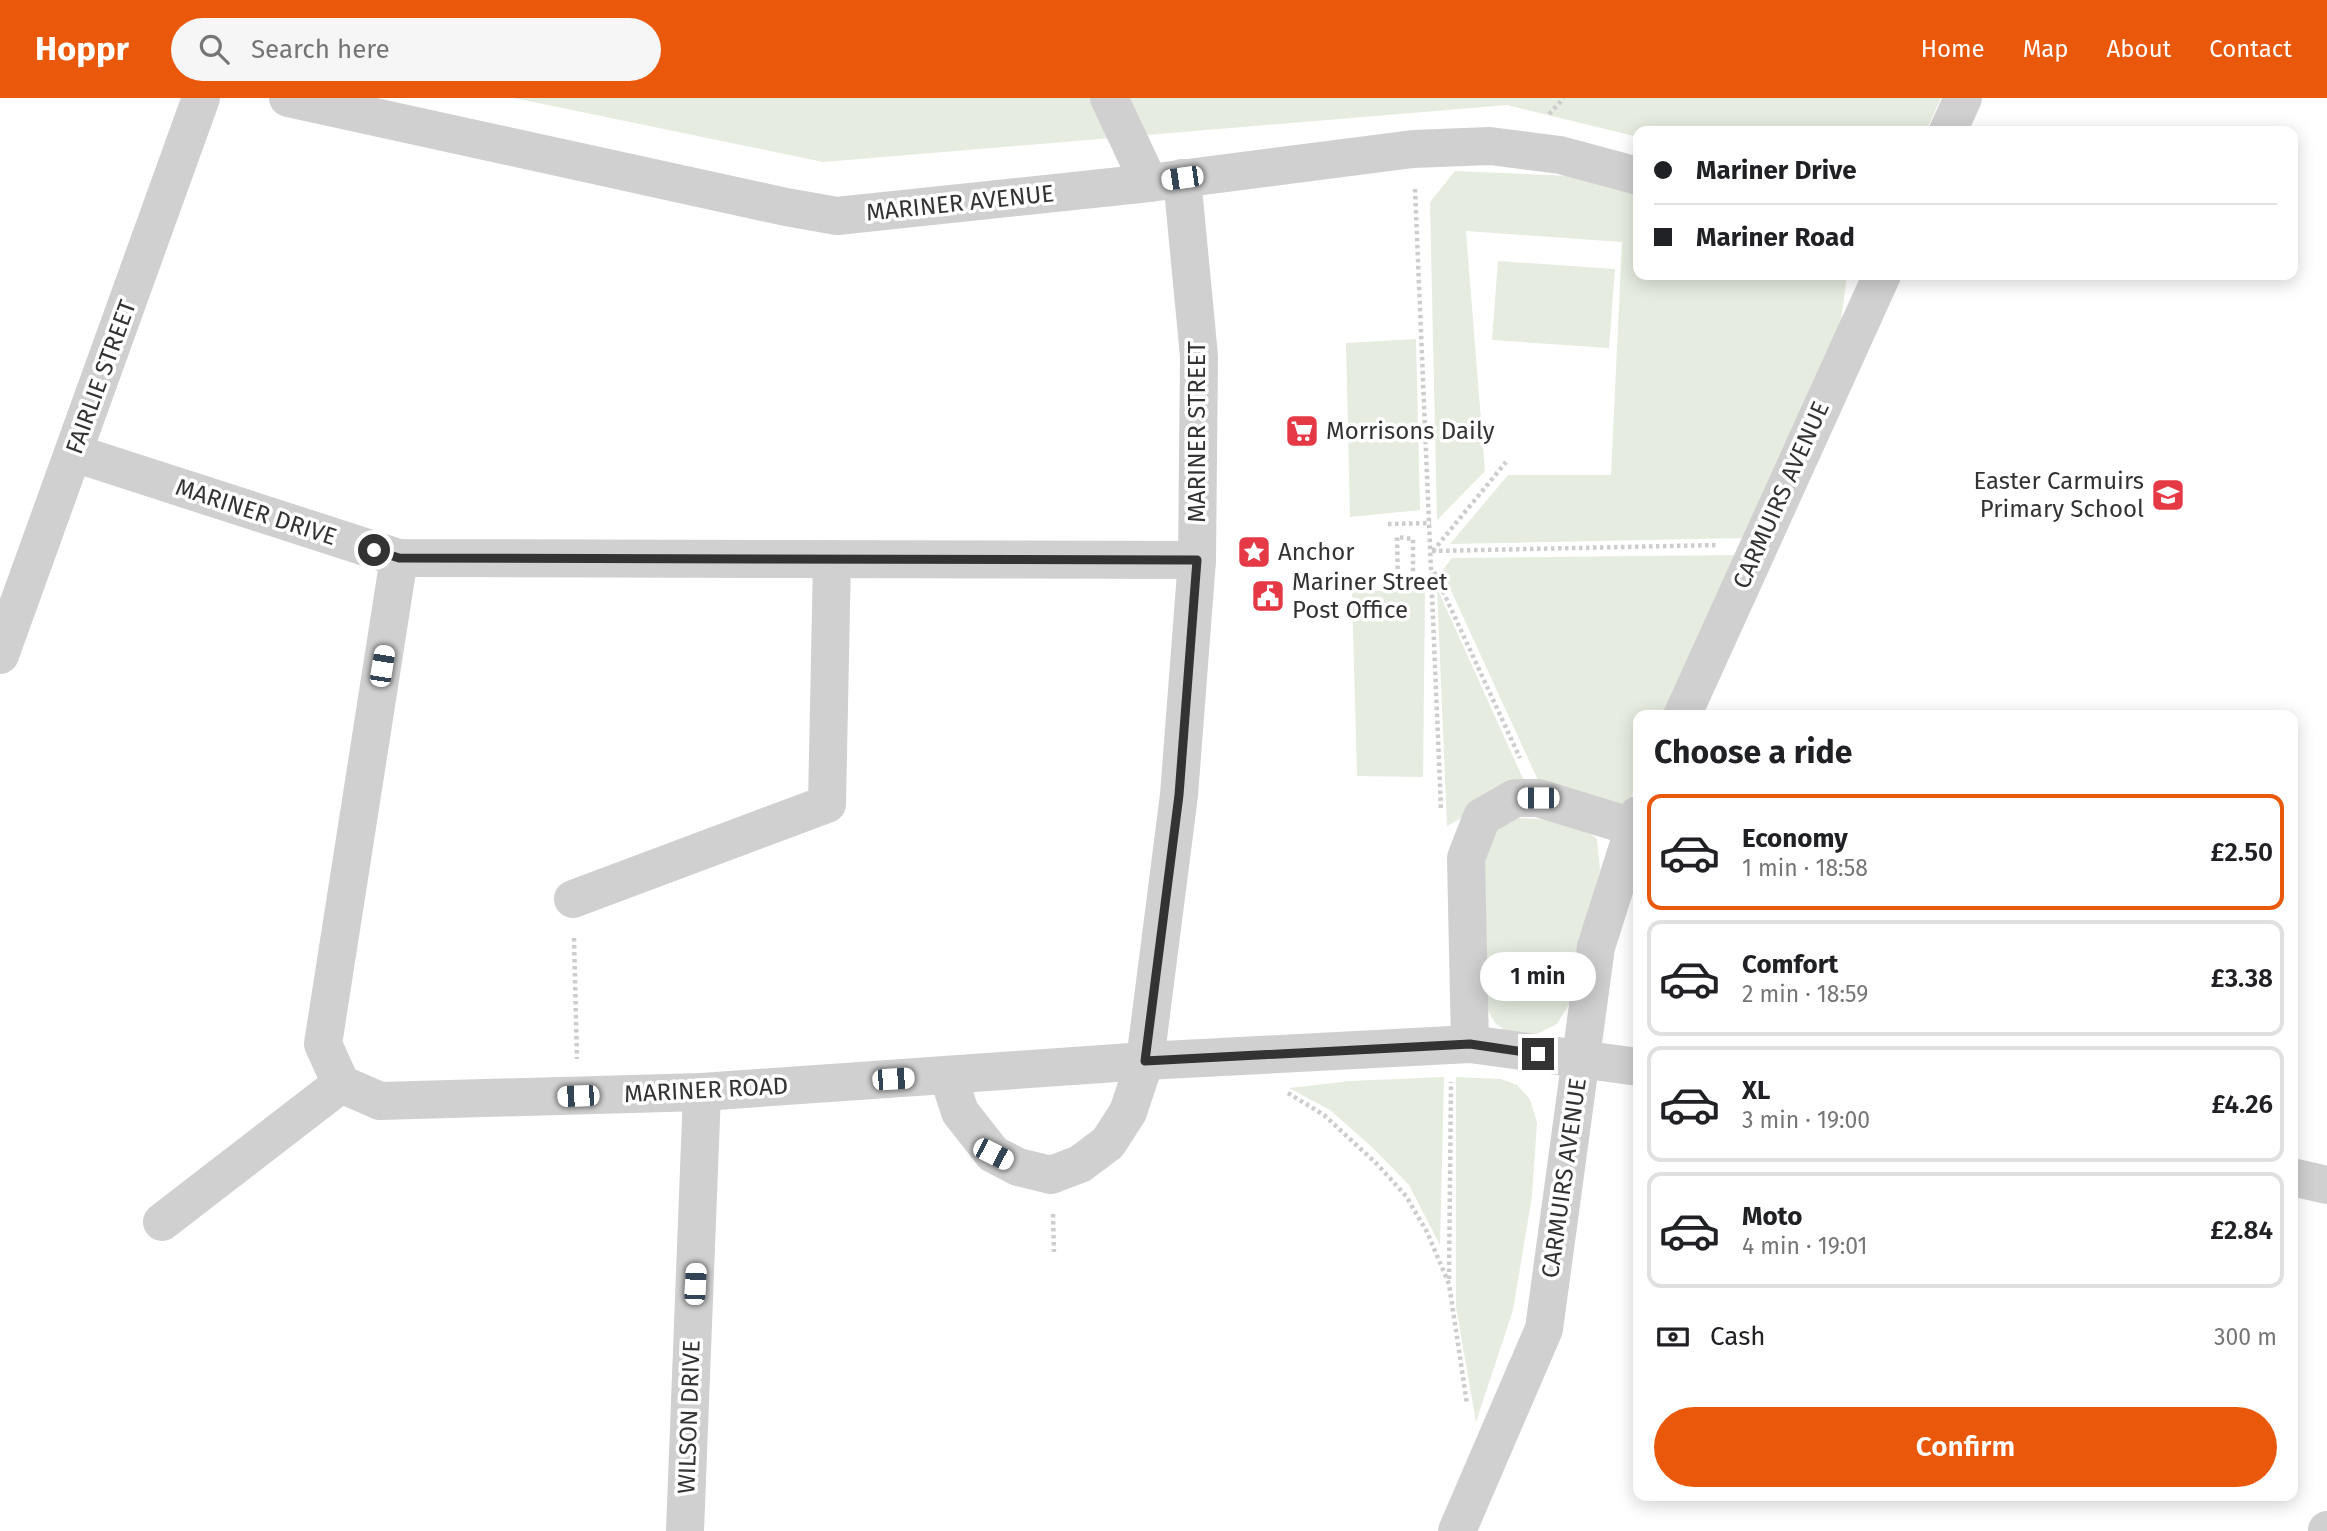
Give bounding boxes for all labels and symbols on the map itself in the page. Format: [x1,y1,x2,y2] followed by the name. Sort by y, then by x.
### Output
[1160,165,1205,191] car
[865,179,1055,227] street label: MARINER AVENUE
[60,296,142,458] street label: FAIRLIE STREET
[1183,341,1211,523] street label: MARINER STREET
[1727,397,1835,593] street label: CARMUIRS AVENUE
[1283,412,1321,450] supermarket icon: Morrisons Daily
[1326,417,1495,445] place label: Morrisons Daily
[1973,467,2144,523] place label: Easter Carmuirs Primary School
[172,473,340,551] street label: MARINER DRIVE
[2149,476,2187,514] school or university icon: Easter Carmuirs Primary School
[1235,533,1273,571] place icon: Anchor
[358,534,390,566] route start
[1278,538,1355,566] place label: Anchor
[1292,568,1448,624] place label: Mariner Street Post Office
[1249,577,1287,615] public building icon: Mariner Street Post Office
[369,644,396,688] car
[1518,788,1560,809] car
[1480,953,1596,1002] callout: 1 min
[1522,1038,1554,1070] route end
[872,1067,915,1091] car
[623,1072,789,1108] street label: MARINER ROAD
[1536,1076,1592,1280] street label: CARMUIRS AVENUE
[557,1085,600,1107] car
[970,1135,1017,1173] car
[684,1262,707,1306] car
[672,1339,706,1495] street label: WILSON DRIVE

